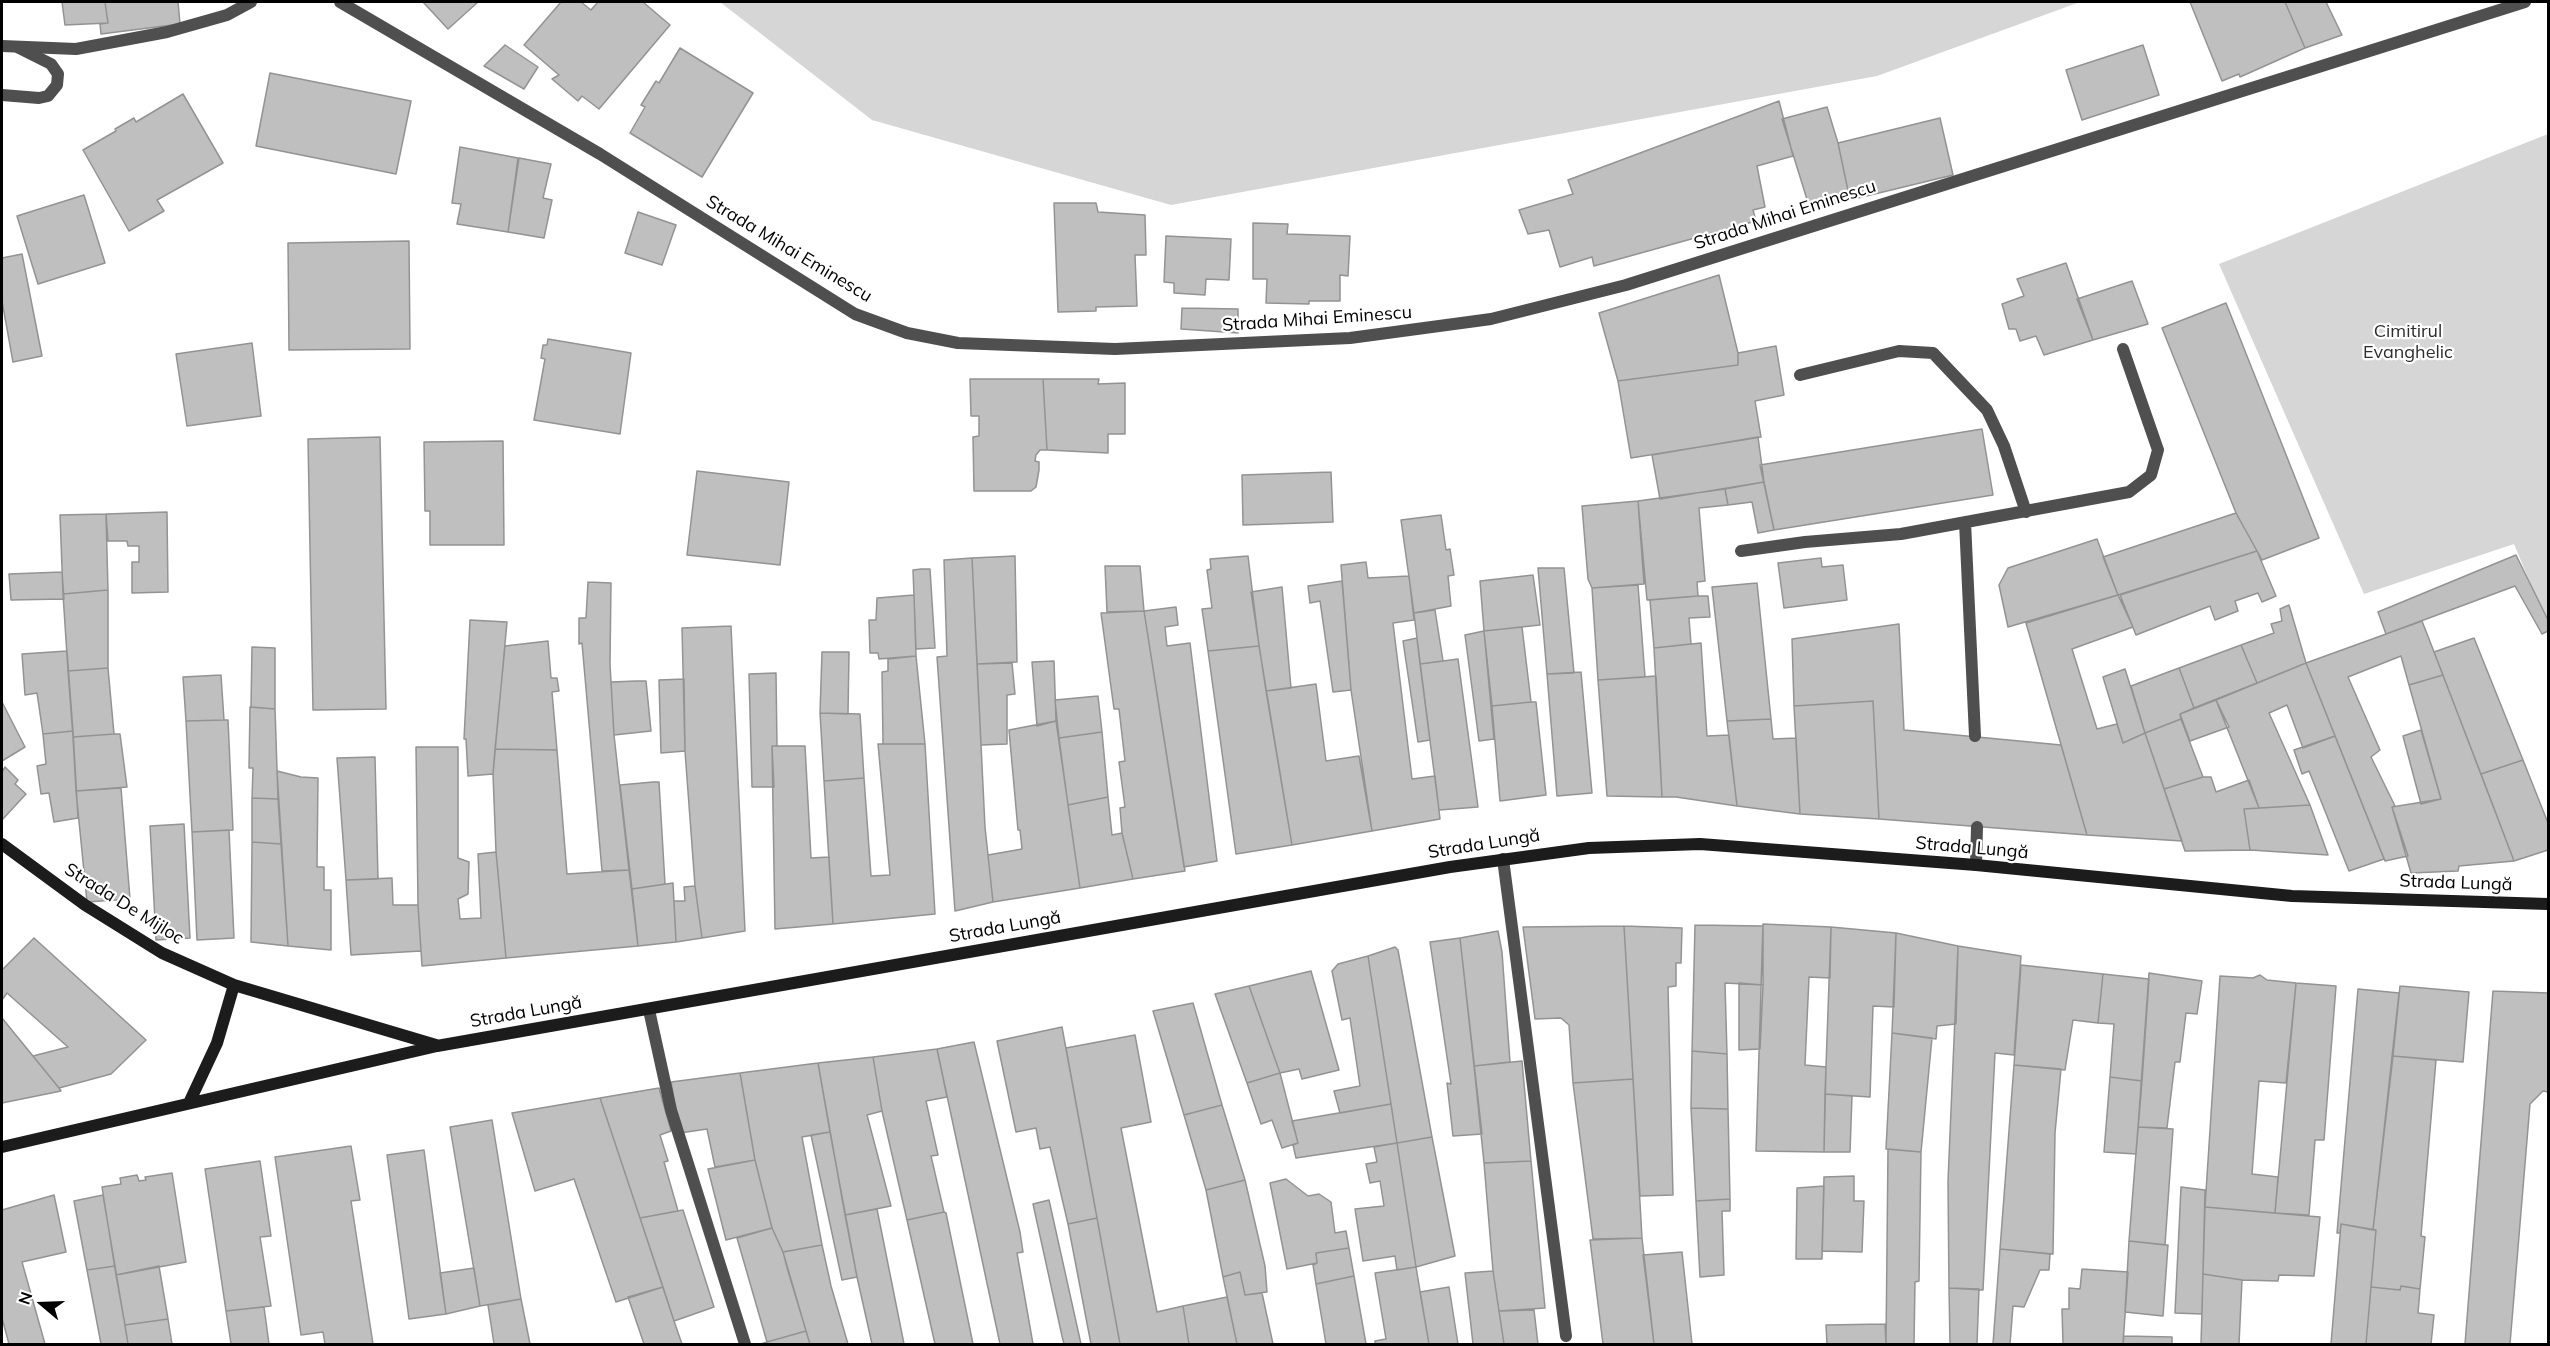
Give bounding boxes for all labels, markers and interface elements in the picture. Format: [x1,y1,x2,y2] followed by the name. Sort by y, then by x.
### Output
[1691,175,1879,255] street label: Strada Mihai Eminescu
[702,191,876,307] street label: Strada Mihai Eminescu
[1221,302,1413,336] street label: Strada Mihai Eminescu
[2363,321,2453,364] park label: Cimitirul Evanghelic
[1426,824,1542,864] street label: Strada Lungă
[1915,832,2029,864] street label: Strada Lungă
[60,859,188,949] street label: Strada De Mijloc
[2399,870,2513,896] street label: Strada Lungă
[947,907,1063,947] street label: Strada Lungă
[468,992,584,1032] street label: Strada Lungă
[12,1274,72,1334] north arrow
[14,1289,36,1307] text: N

